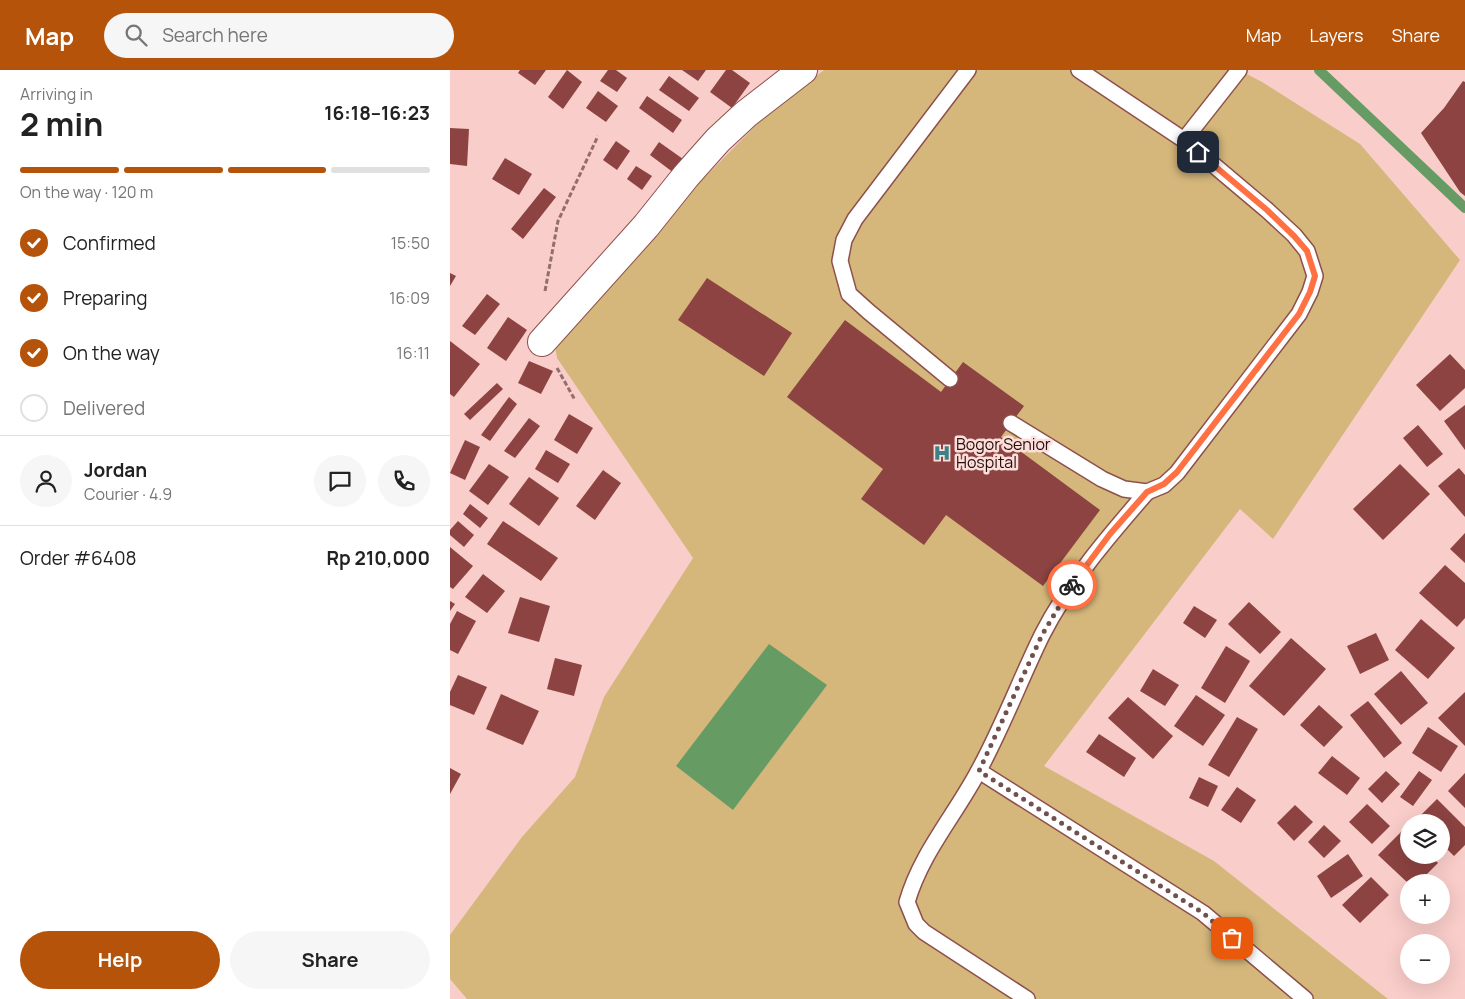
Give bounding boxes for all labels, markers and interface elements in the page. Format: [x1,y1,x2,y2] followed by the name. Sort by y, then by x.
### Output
[104,13,454,58] search box
[25,19,74,52] text: Map
[122,21,150,49] icon: search
[162,22,268,48] text: Search here
[1246,23,1281,47] text: Map
[1309,23,1363,47] text: Layers
[1391,23,1440,47] text: Share
[20,83,93,105] text: Arriving in
[324,100,430,126] text: 16:18–16:23
[20,102,103,146] text: 2 min
[1177,131,1219,173] pin
[1184,138,1212,166] icon: home
[20,181,153,203] text: On the way · 120 m
[20,229,48,257] icon: check
[63,230,156,256] text: Confirmed
[391,232,430,254] text: 15:50
[20,284,48,312] icon: check
[63,285,148,311] text: Preparing
[389,287,430,309] text: 16:09
[20,339,48,367] icon: check
[63,340,160,366] text: On the way
[397,342,430,364] text: 16:11
[63,395,145,421] text: Delivered
[956,433,1051,473] place label: Bogor Senior Hospital
[932,443,952,463] hospital icon: Bogor Senior Hospital
[20,455,72,507] button: person
[314,455,366,507] button: chat
[378,455,430,507] button: phone
[84,457,147,483] text: Jordan
[84,483,172,505] text: Courier · 4.9
[20,545,137,571] text: Order #6408
[327,545,430,571] text: Rp 210,000
[1047,560,1097,610] courier
[1058,571,1086,599] icon: bike
[1400,814,1450,984] map controls
[1400,814,1450,864] button: layers
[1400,874,1450,924] button: +
[1211,917,1253,959] pin
[1218,924,1246,952] icon: bag
[20,931,220,989] button: Help
[230,931,430,989] button: Share
[1400,934,1450,984] button: −

